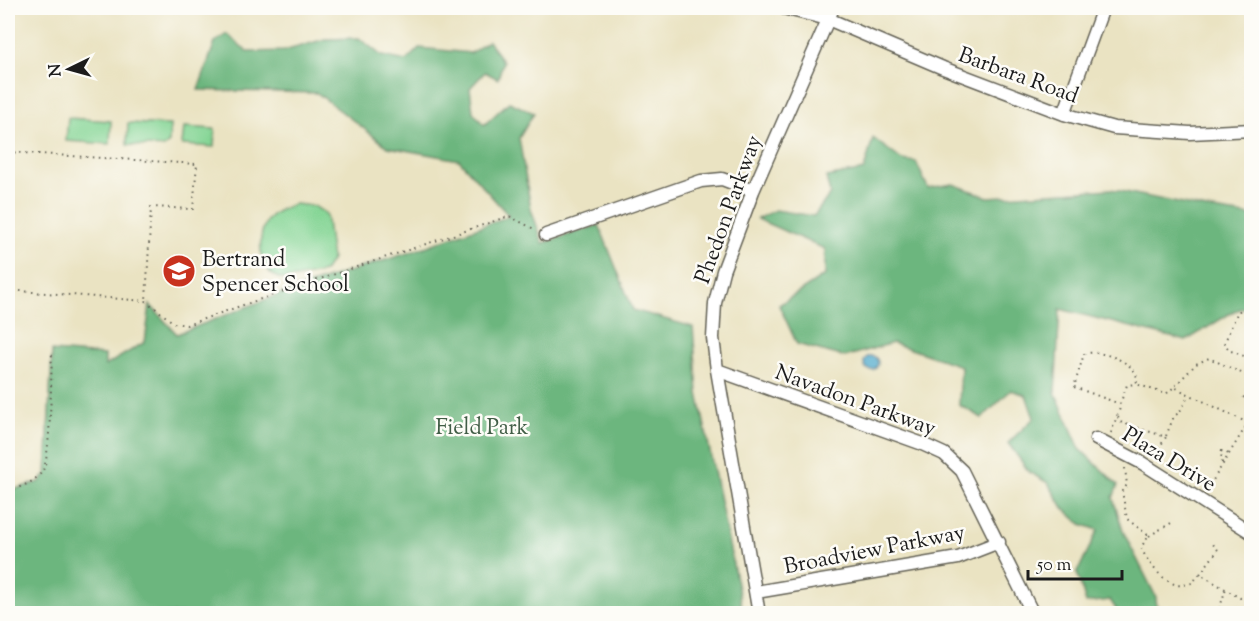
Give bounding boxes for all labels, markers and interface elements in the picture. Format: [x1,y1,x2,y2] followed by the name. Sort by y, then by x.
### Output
[39,39,99,99] north arrow
[953,40,1083,113] street label: Barbara Road
[45,63,69,77] text: N
[688,131,772,289] street label: Phedon Parkway
[202,245,349,302] place label: Bertrand Spencer School
[161,253,197,289] school or university icon: Bertrand Spencer School
[770,358,940,446] street label: Navadon Parkway
[435,413,529,445] park label: Field Park
[1115,420,1222,501] street label: Plaza Drive
[781,518,968,584] street label: Broadview Parkway
[1028,543,1122,581] scale bar
[1036,553,1072,579] text: 50 m

